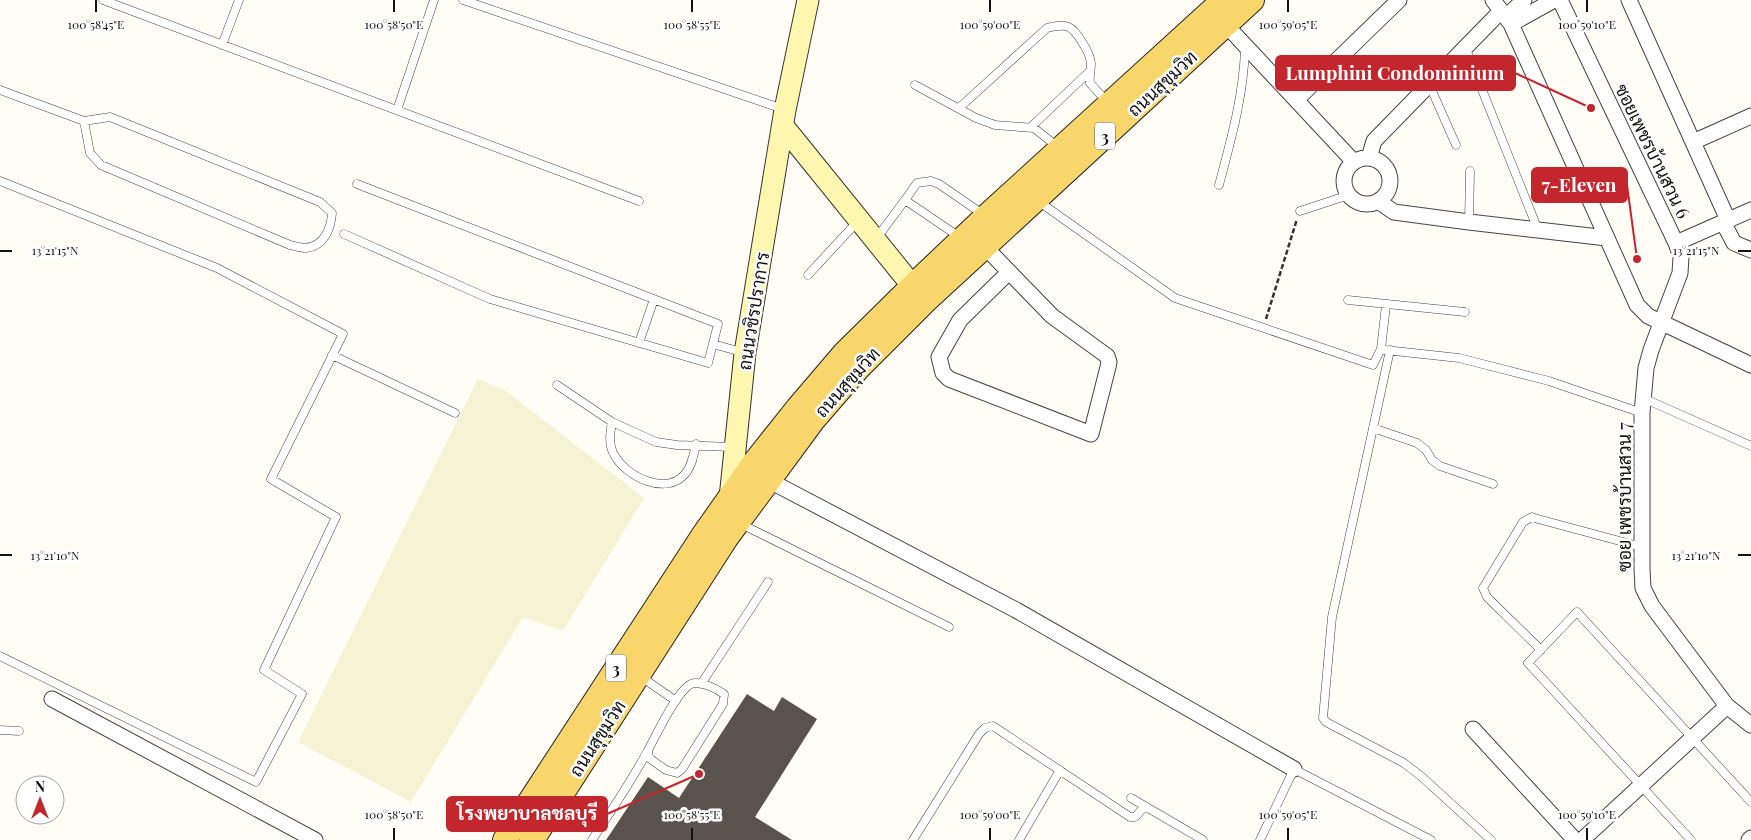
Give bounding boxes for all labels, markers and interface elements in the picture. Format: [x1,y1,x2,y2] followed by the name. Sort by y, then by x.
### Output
[68,16,124,32] text: 100°58'45"E
[365,16,423,32] text: 100°58'50"E
[664,16,720,32] text: 100°58'55"E
[960,16,1020,32] text: 100°59'00"E
[1259,16,1317,32] text: 100°59'05"E
[1558,16,1616,32] text: 100°59'10"E
[1122,45,1203,122] street label: ถนนสุขุมวิท
[1276,56,1515,90] callout: Lumphini Condominium
[1286,59,1504,85] text: Lumphini Condominium
[1610,80,1696,222] street label: ซอยเพชรบ้านสวน 6
[1095,122,1115,150] road number: 3
[1532,168,1627,202] callout: 7-Eleven
[1541,171,1617,197] text: 7-Eleven
[32,242,79,258] text: 13°21'15"N
[1673,242,1720,258] text: 13°21'15"N
[732,250,774,372] street label: ถนนวชิรปราการ
[809,342,886,423] street label: ถนนสุขุมวิท
[1612,422,1636,572] street label: ซอย เพชรบ้านสวน 7
[31,547,80,563] text: 13°21'10"N
[1672,547,1721,563] text: 13°21'10"N
[606,654,626,681] road number: 3
[563,695,631,781] street label: ถนนสุขุมวิท
[15,775,65,825] north arrow
[35,777,45,796] text: N
[447,797,607,831] callout: โรงพยาบาลชลบุรี
[456,799,597,828] text: โรงพยาบาลชลบุรี
[365,806,423,822] text: 100°58'50"E
[664,806,720,822] text: 100°58'55"E
[960,806,1020,822] text: 100°59'00"E
[1259,806,1317,822] text: 100°59'05"E
[1558,806,1616,822] text: 100°59'10"E

